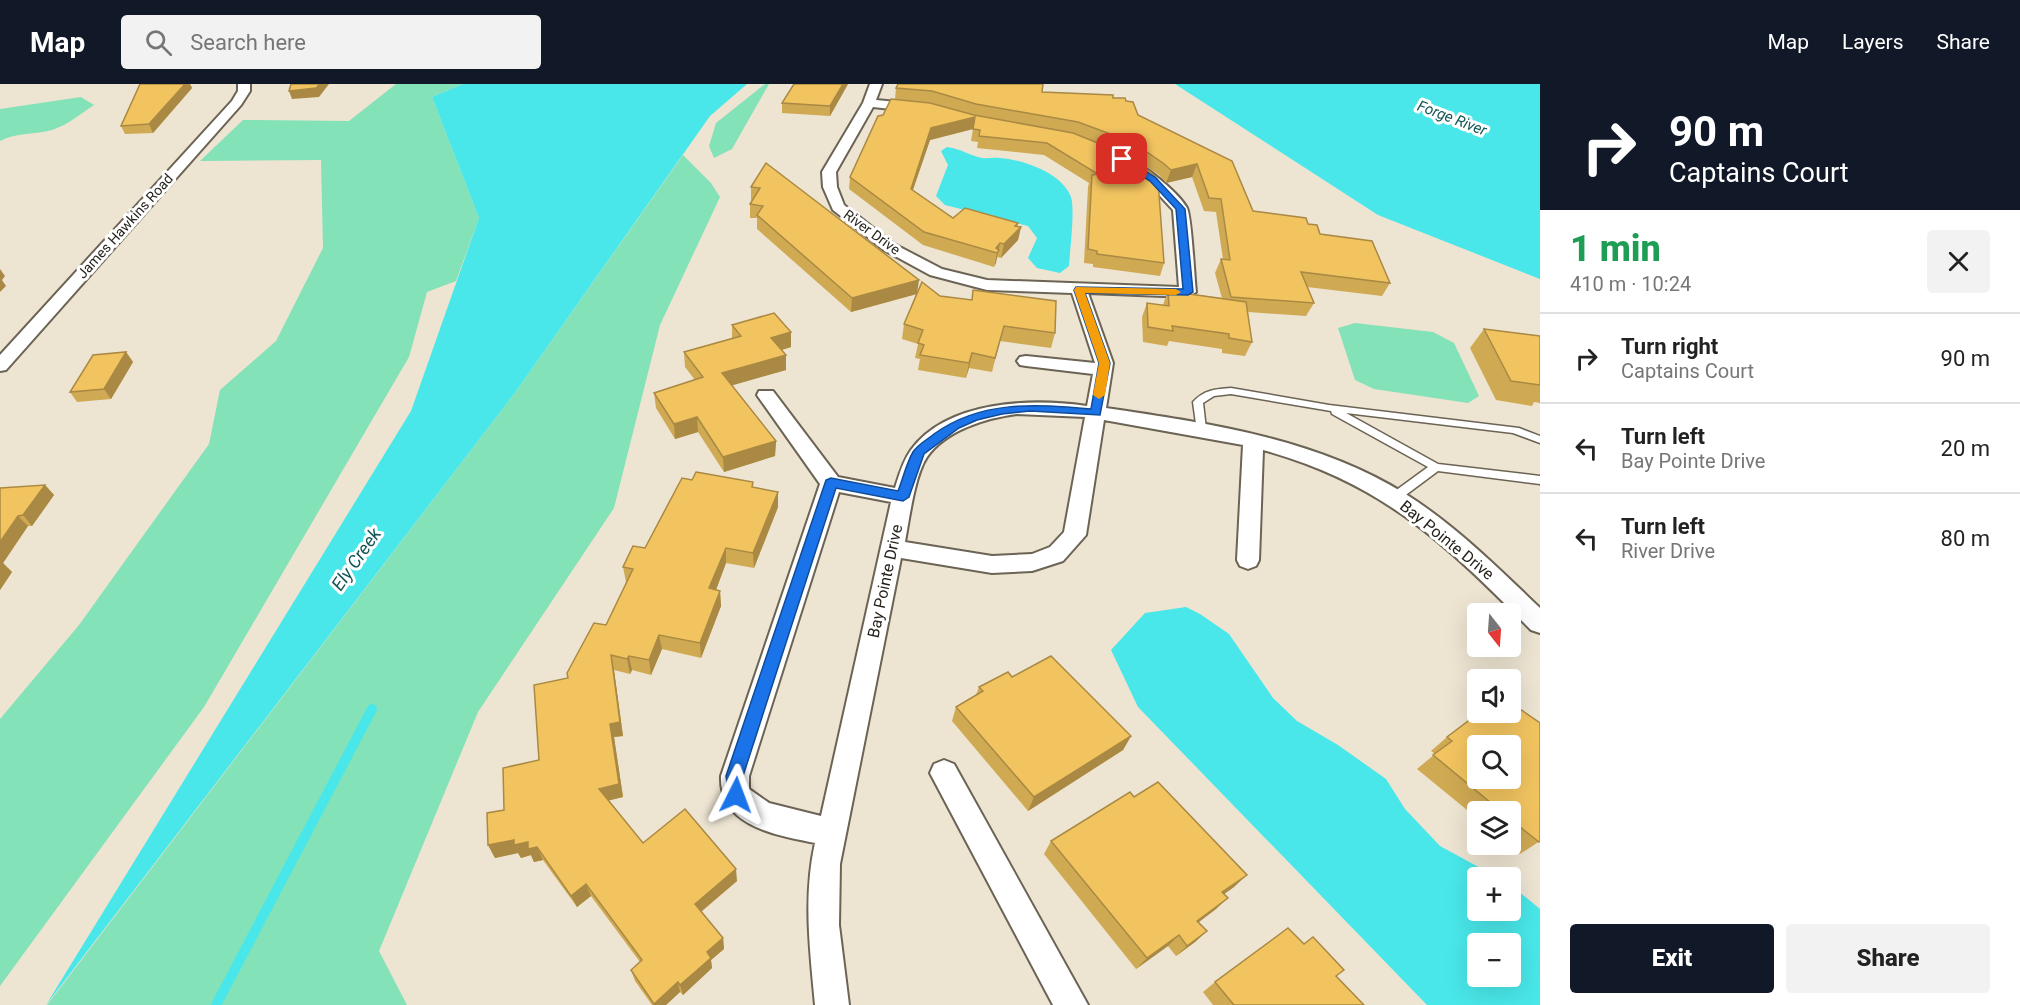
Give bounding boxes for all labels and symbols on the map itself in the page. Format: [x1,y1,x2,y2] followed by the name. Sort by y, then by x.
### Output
[1415,97,1490,140] water label: Forge River
[1096,133,1147,184] pin
[74,171,176,281] street label: James Hawkins Road
[841,206,903,258] street label: River Drive
[1396,496,1498,584] street label: Bay Pointe Drive
[864,522,906,640] street label: Bay Pointe Drive
[327,523,386,594] water label: Ely Creek
[1467,603,1521,657] north arrow
[704,763,768,827] position arrow

